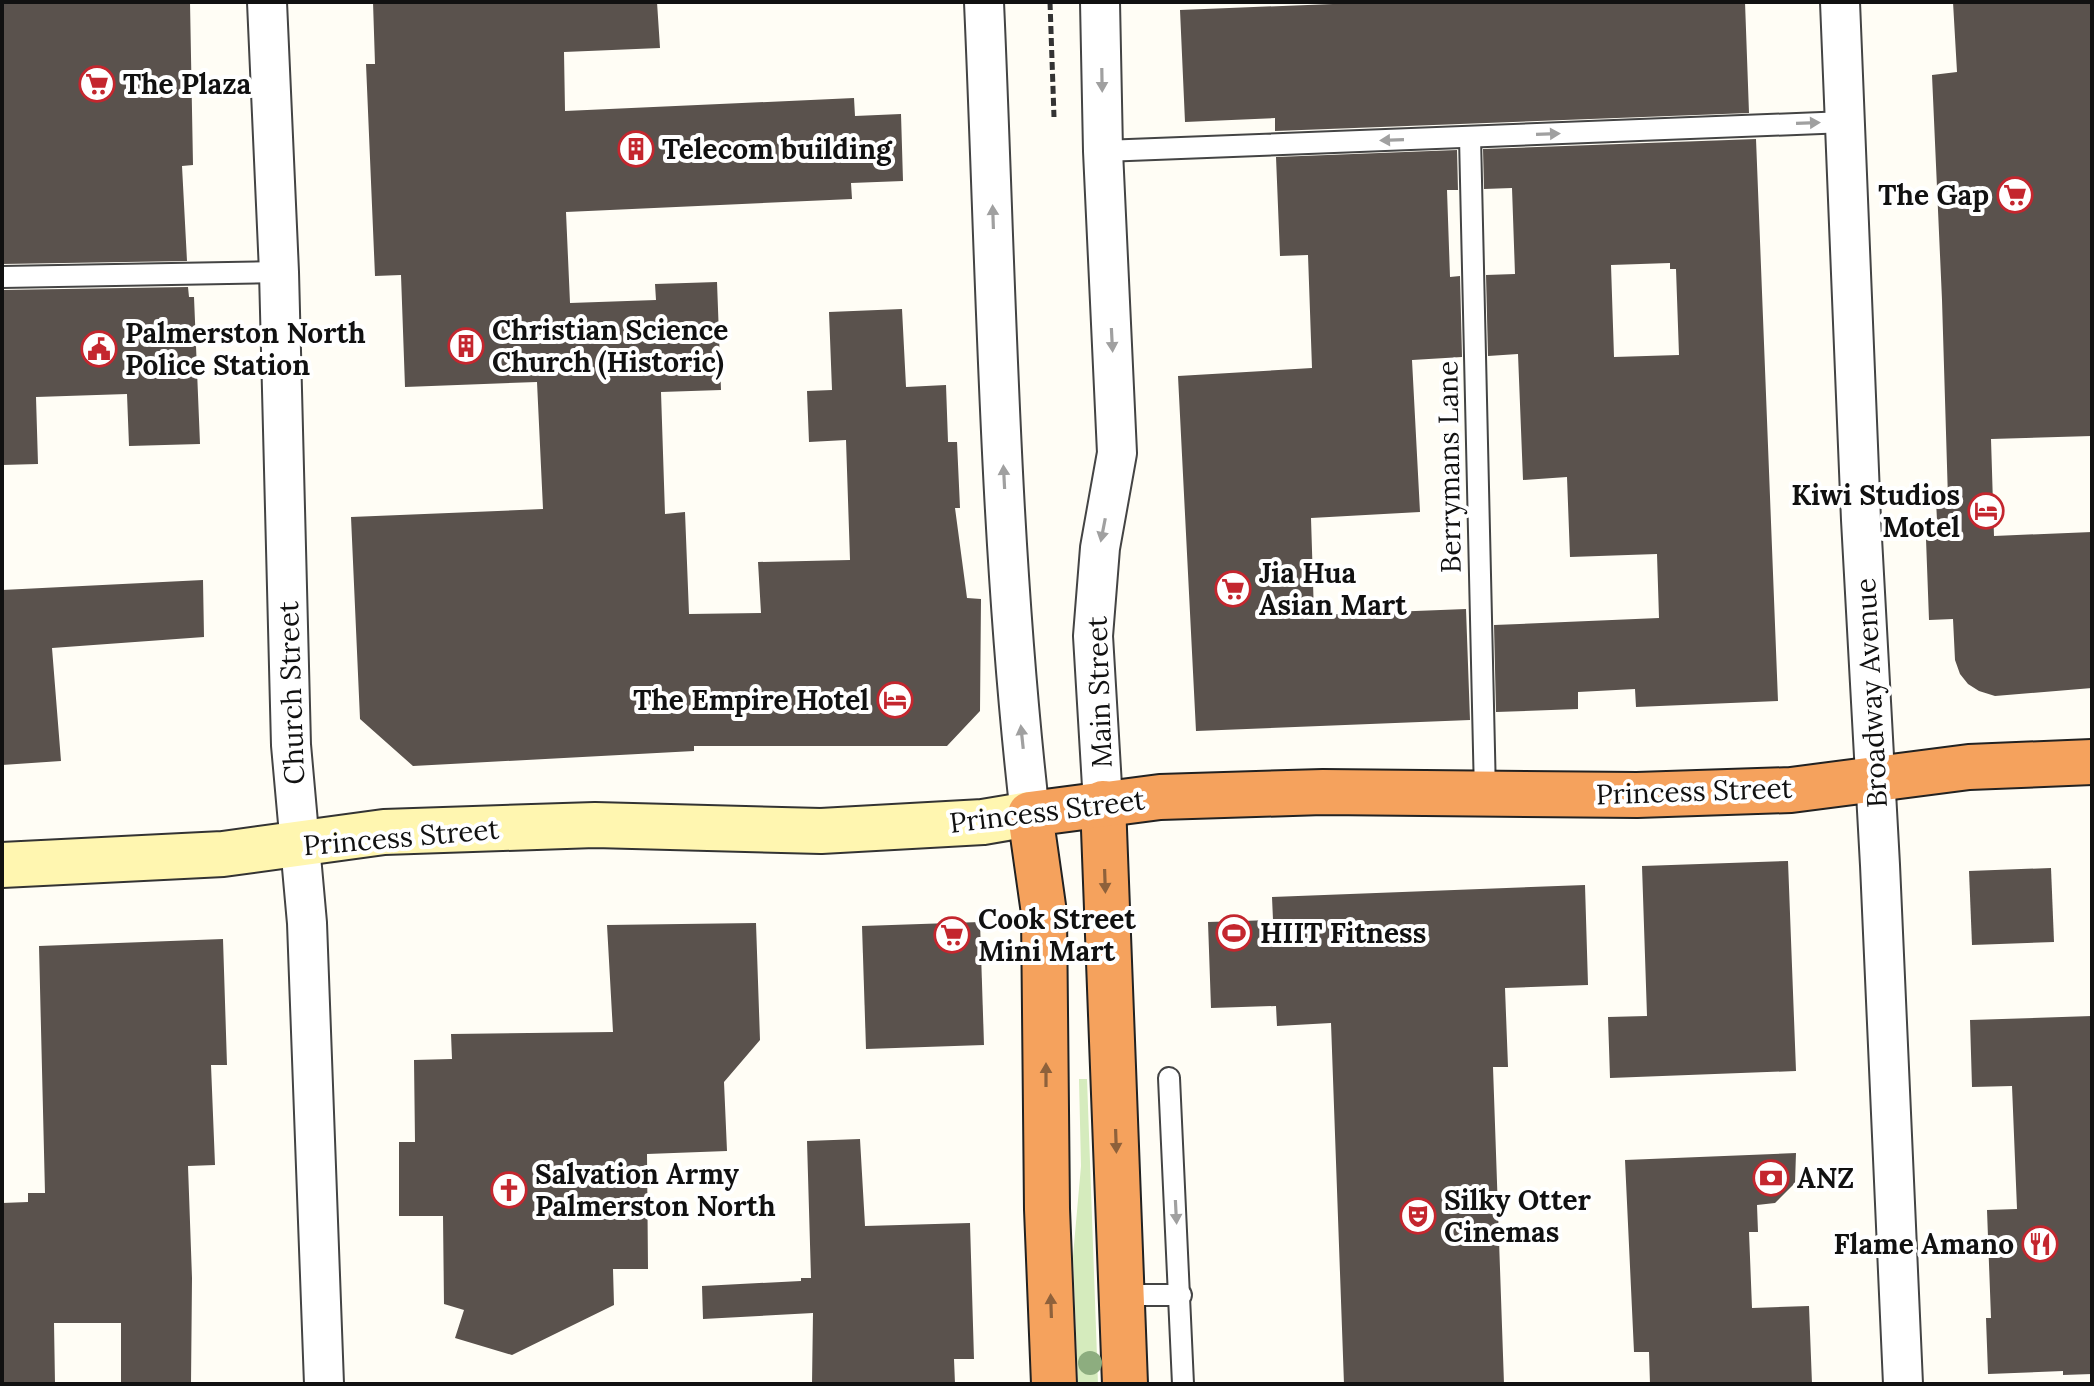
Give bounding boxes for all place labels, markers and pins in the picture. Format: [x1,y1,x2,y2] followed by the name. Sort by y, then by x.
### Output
[78,65,116,103] supermarket icon: The Plaza
[123,66,252,102] place label: The Plaza
[617,130,655,168] building icon: Telecom building
[662,131,893,167] place label: Telecom building
[1996,176,2034,214] supermarket icon: The Gap
[1878,177,1989,213] place label: The Gap
[492,312,728,380] place label: Christian Science Church (Historic)
[125,315,366,383] place label: Palmerston North Police Station
[447,327,485,365] building icon: Christian Science Church (Historic)
[80,330,118,368] public building icon: Palmerston North Police Station
[1791,477,1960,545] place label: Kiwi Studios Motel
[1967,492,2005,530] hotel icon: Kiwi Studios Motel
[1259,555,1407,623] place label: Jia Hua Asian Mart
[1214,570,1252,608] supermarket icon: Jia Hua Asian Mart
[876,681,914,719] hotel icon: The Empire Hotel
[633,682,869,718] place label: The Empire Hotel
[978,901,1136,969] place label: Cook Street Mini Mart
[1215,914,1253,952] sports icon: HIIT Fitness
[1260,915,1426,951] place label: HIIT Fitness
[933,916,971,954] supermarket icon: Cook Street Mini Mart
[535,1156,776,1224] place label: Salvation Army Palmerston North
[1752,1159,1790,1197] bank icon: ANZ
[1797,1160,1854,1196] place label: ANZ
[490,1171,528,1209] church icon: Salvation Army Palmerston North
[1444,1182,1592,1250] place label: Silky Otter Cinemas
[1399,1197,1437,1235] theatre icon: Silky Otter Cinemas
[2021,1225,2059,1263] restaurant icon: Flame Amano
[1834,1226,2014,1262] place label: Flame Amano

